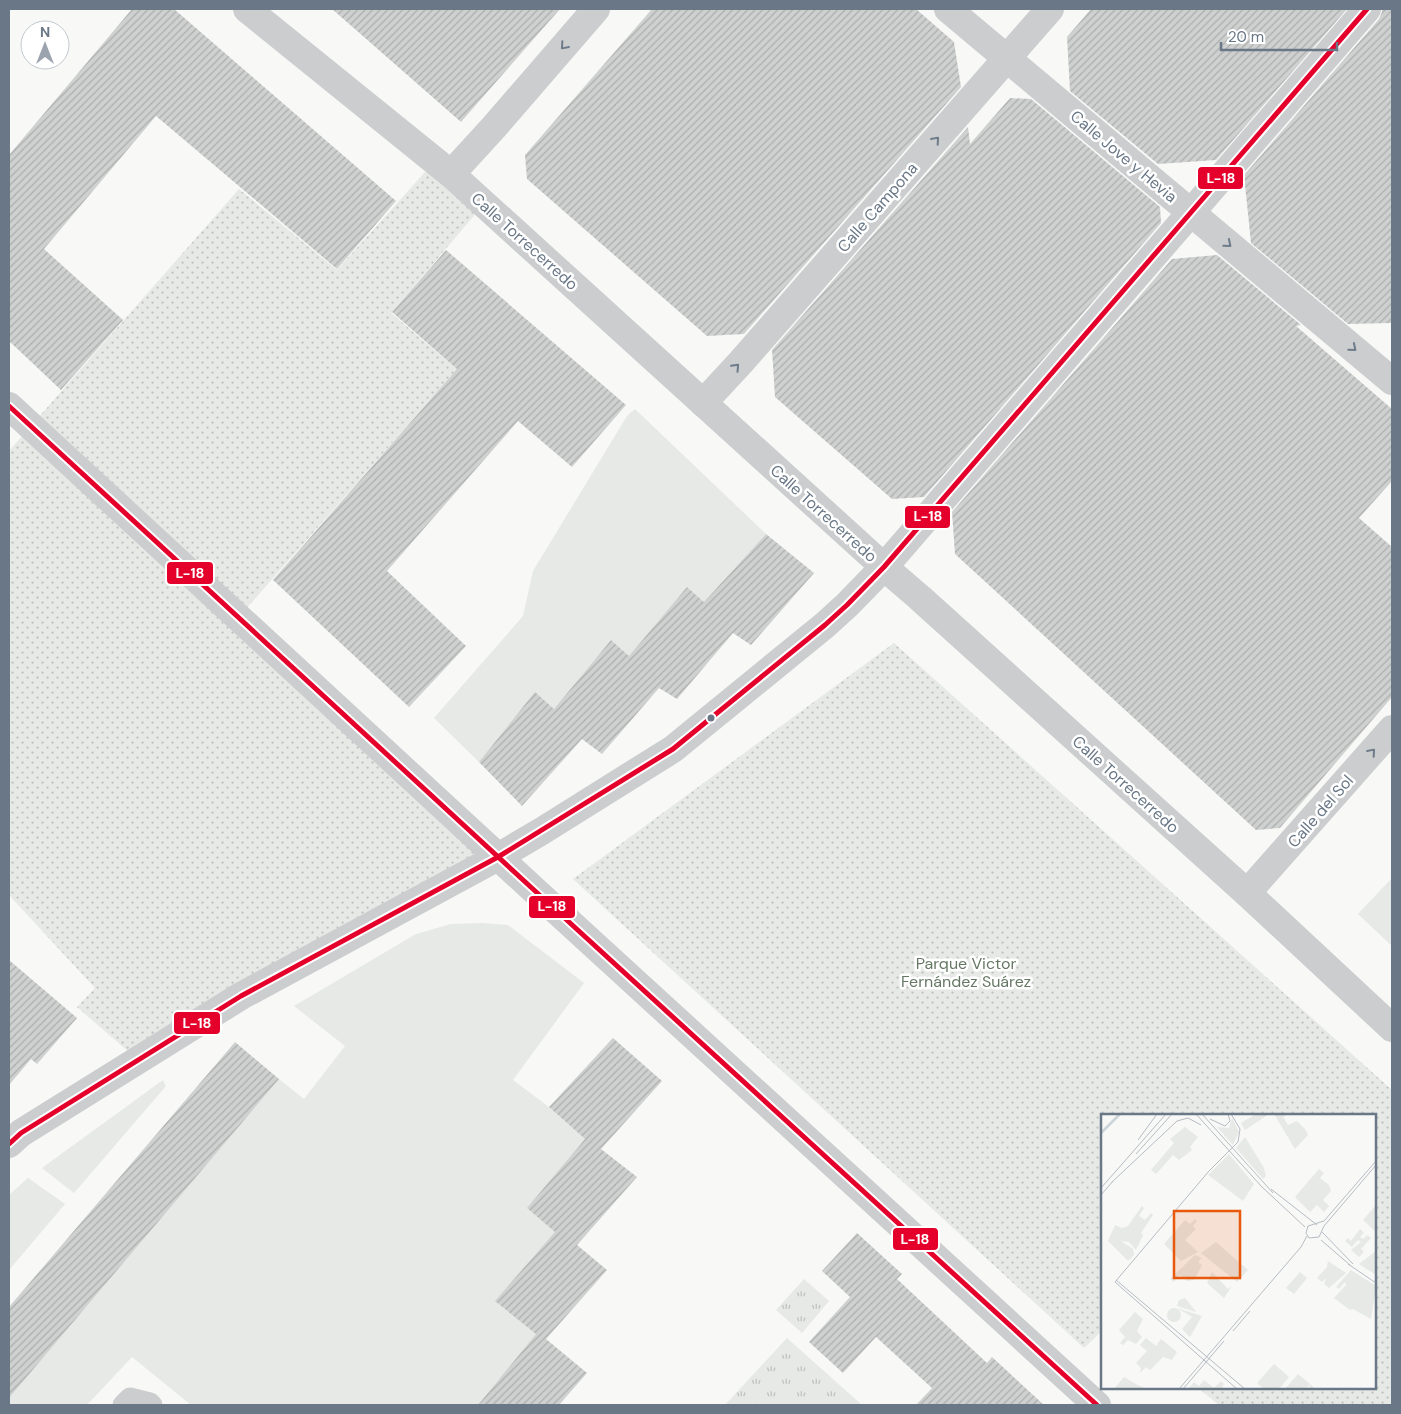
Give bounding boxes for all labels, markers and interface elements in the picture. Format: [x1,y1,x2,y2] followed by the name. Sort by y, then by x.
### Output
[20,20,70,70] north arrow
[1221,20,1337,52] scale bar
[40,23,50,41] text: N
[1228,27,1264,47] text: 20 m
[561,40,570,49] one-way arrow
[1066,106,1181,207] street label: Calle Jove y Hevia
[930,137,939,146] one-way arrow
[833,158,922,257] street label: Calle Campona
[1197,166,1244,190] line badge: L-18
[1207,169,1236,187] text: L-18
[467,188,582,295] street label: Calle Torrecerredo
[1223,238,1232,247] one-way arrow
[1347,343,1356,351] one-way arrow
[730,364,739,373] one-way arrow
[766,460,881,567] street label: Calle Torrecerredo
[904,505,951,529] line badge: L-18
[914,507,943,525] text: L-18
[166,561,214,585] line badge: L-18
[176,564,205,582] text: L-18
[706,713,716,723] unlabelled marker
[1068,731,1183,838] street label: Calle Torrecerredo
[1366,748,1375,757] one-way arrow
[1283,771,1358,852] street label: Calle del Sol
[528,895,576,919] line badge: L-18
[538,897,567,915] text: L-18
[901,953,1031,992] park label: Parque Victor Fernández Suárez
[173,1011,221,1035] line badge: L-18
[183,1014,212,1032] text: L-18
[1101,1114,1376,1389] inset map
[892,1227,939,1251] line badge: L-18
[901,1230,930,1248] text: L-18

